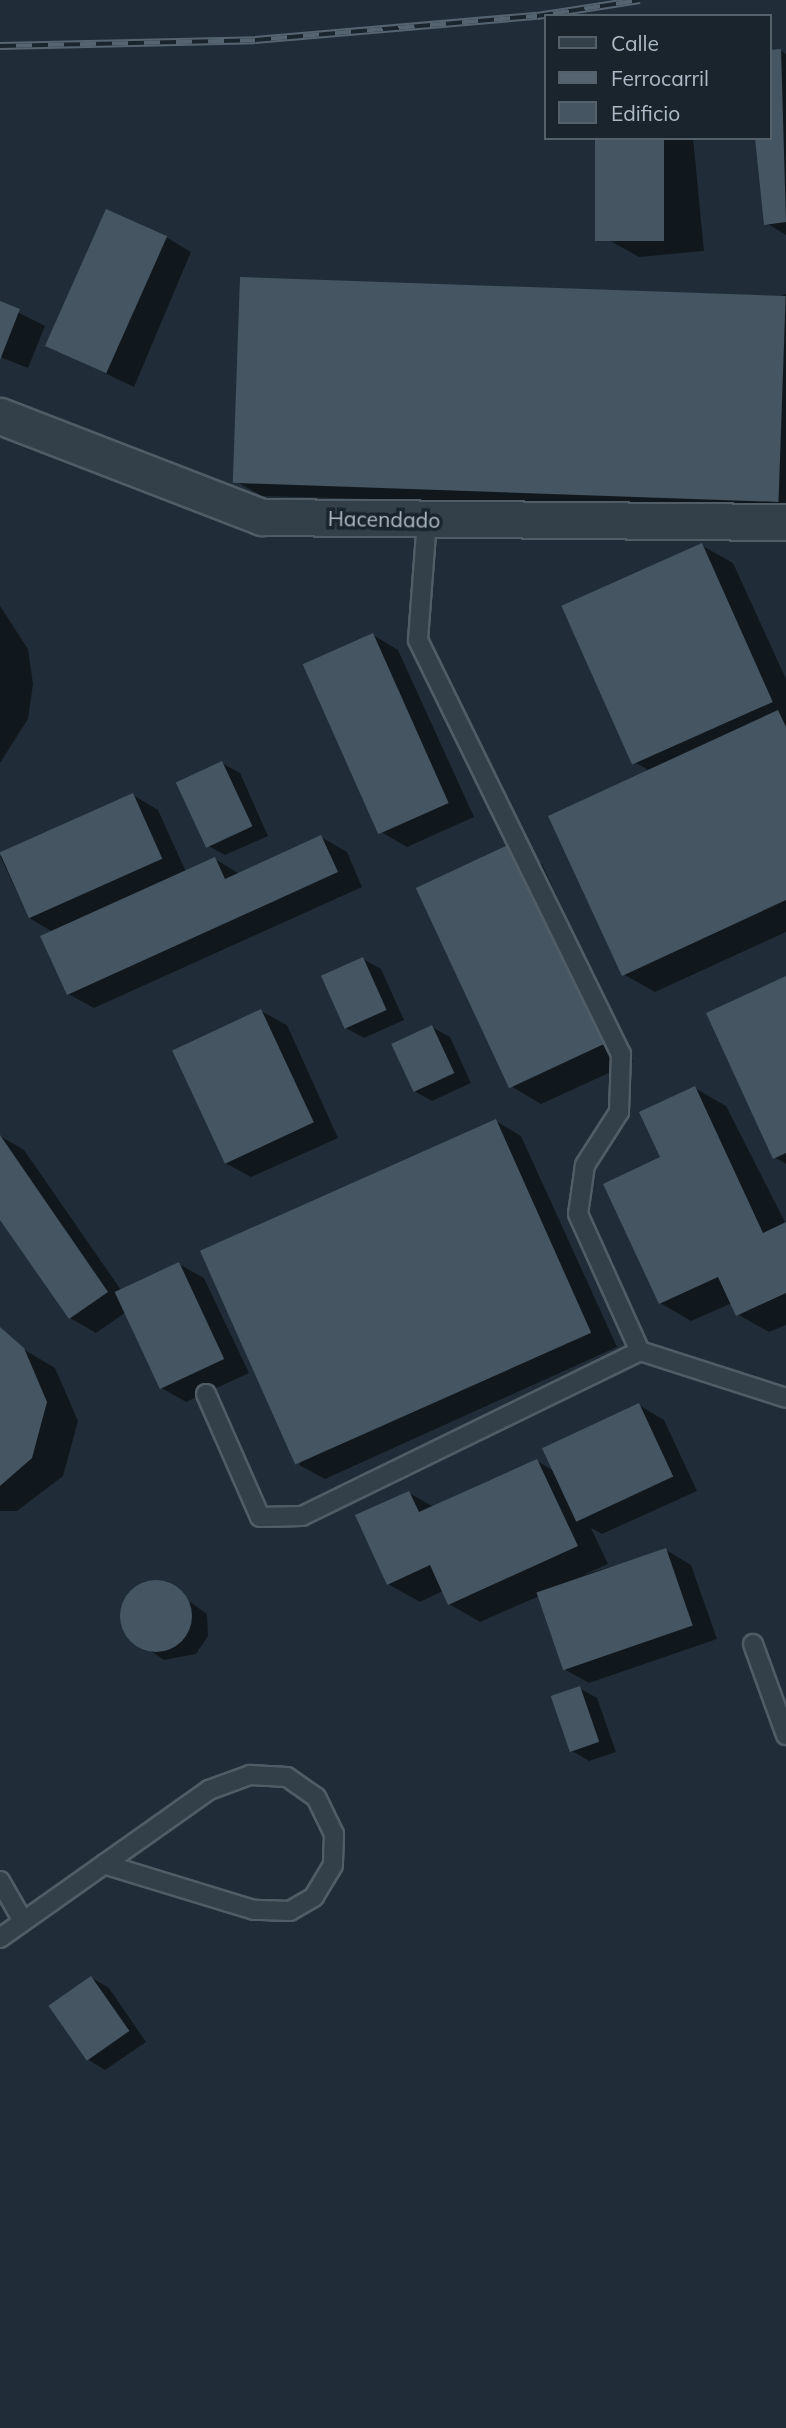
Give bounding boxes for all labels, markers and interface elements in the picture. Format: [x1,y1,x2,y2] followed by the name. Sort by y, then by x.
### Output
[544,14,772,140] legend
[611,30,659,56] text: Calle
[611,65,709,91] text: Ferrocarril
[611,100,680,126] text: Edificio
[328,505,440,533] street label: Hacendado

